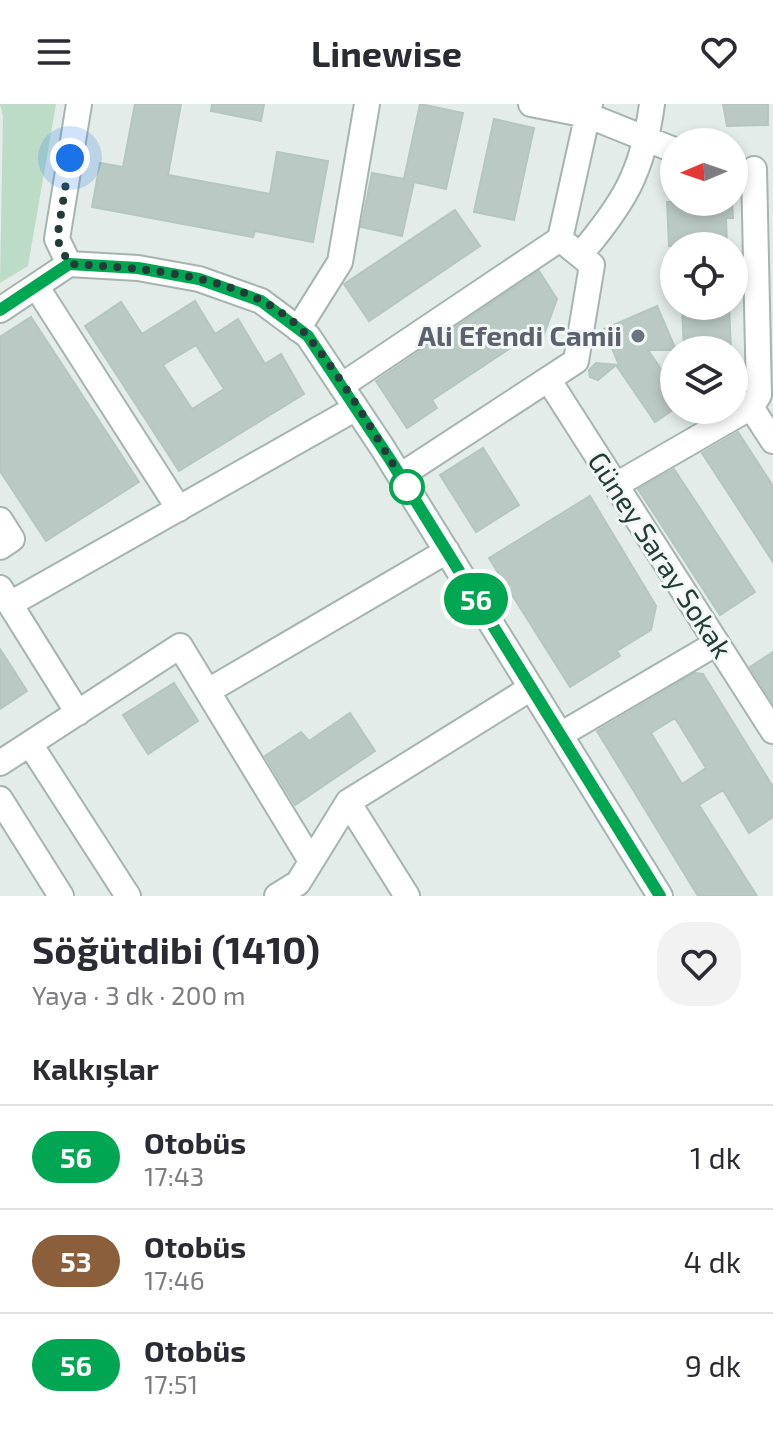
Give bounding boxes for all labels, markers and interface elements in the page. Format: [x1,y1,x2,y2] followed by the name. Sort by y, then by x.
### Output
[32,30,76,74] icon: menu
[697,30,741,74] icon: heart
[311,31,462,74] text: Linewise
[660,128,748,216] north arrow
[660,128,748,424] map controls
[50,138,90,178] your location
[660,232,748,320] button: locate
[418,318,622,352] place label: Ali Efendi Camii
[629,327,647,345] marker: Ali Efendi Camii
[660,336,748,424] button: layers
[582,445,740,664] street label: Güney Saray Sokak
[390,470,424,504] unlabelled marker
[440,573,512,625] line badge: 56
[460,582,492,616] text: 56
[657,922,741,1006] button: heart
[32,926,320,972] text: Söğütdibi (1410)
[32,979,246,1010] text: Yaya · 3 dk · 200 m
[32,1050,159,1086] text: Kalkışlar
[144,1124,246,1160] text: Otobüs
[690,1139,741,1175] text: 1 dk
[60,1140,92,1174] text: 56
[144,1160,204,1191] text: 17:43
[144,1228,246,1264] text: Otobüs
[683,1243,741,1279] text: 4 dk
[60,1244,92,1278] text: 53
[144,1264,205,1295] text: 17:46
[144,1332,246,1368] text: Otobüs
[685,1347,741,1383] text: 9 dk
[60,1348,92,1382] text: 56
[144,1368,198,1399] text: 17:51

